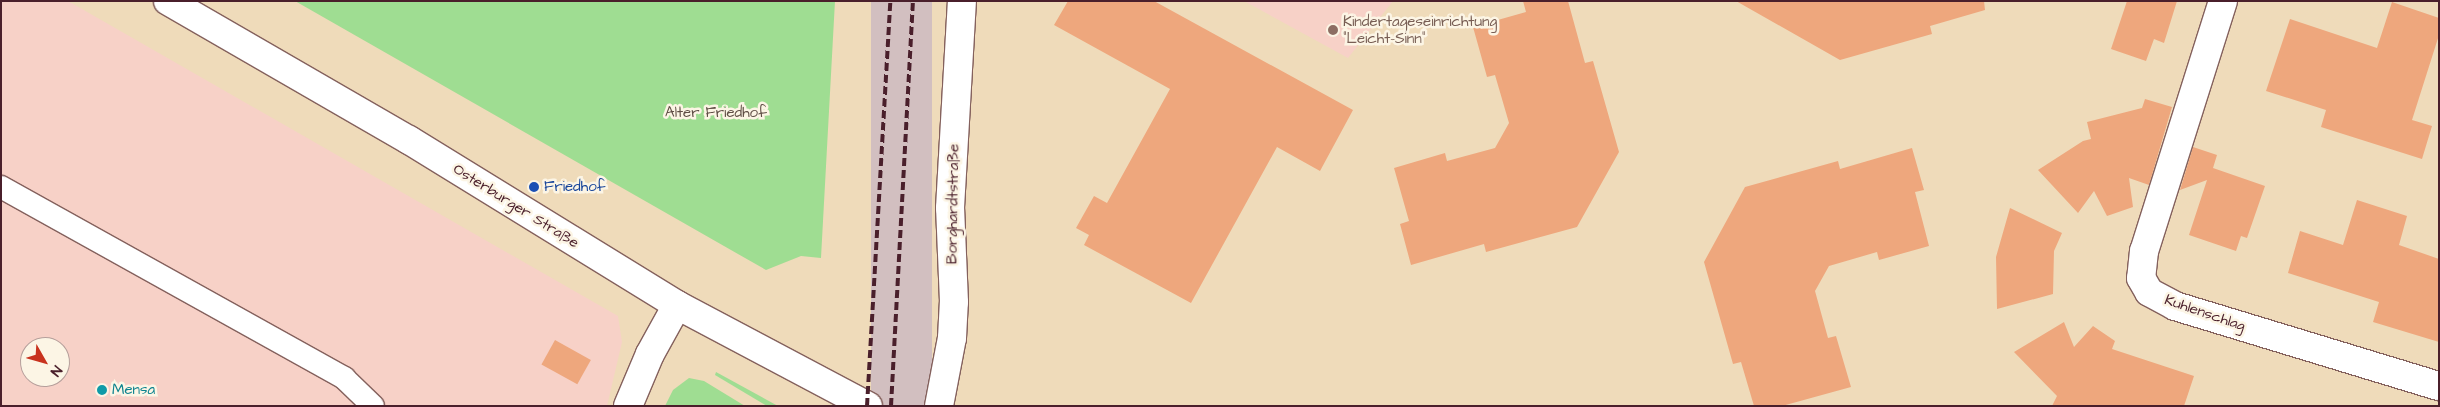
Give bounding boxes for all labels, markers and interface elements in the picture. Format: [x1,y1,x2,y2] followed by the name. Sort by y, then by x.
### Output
[1343,12,1497,47] place label: Kindertageseinrichtung "Leicht-Sinn"
[1327,24,1339,36] marker: Kindertageseinrichtung "Leicht-Sinn"
[665,104,767,122] park label: Alter Friedhof
[943,144,963,264] street label: Borghardtstraße
[450,160,582,252] street label: Osterburger Straße
[544,178,606,196] place label: Friedhof
[528,181,540,193] marker: Friedhof
[2162,291,2248,335] street label: Kuhlenschlag
[20,337,70,387] north arrow
[45,361,67,380] text: N
[112,381,155,399] place label: Mensa
[96,384,108,396] marker: Mensa

